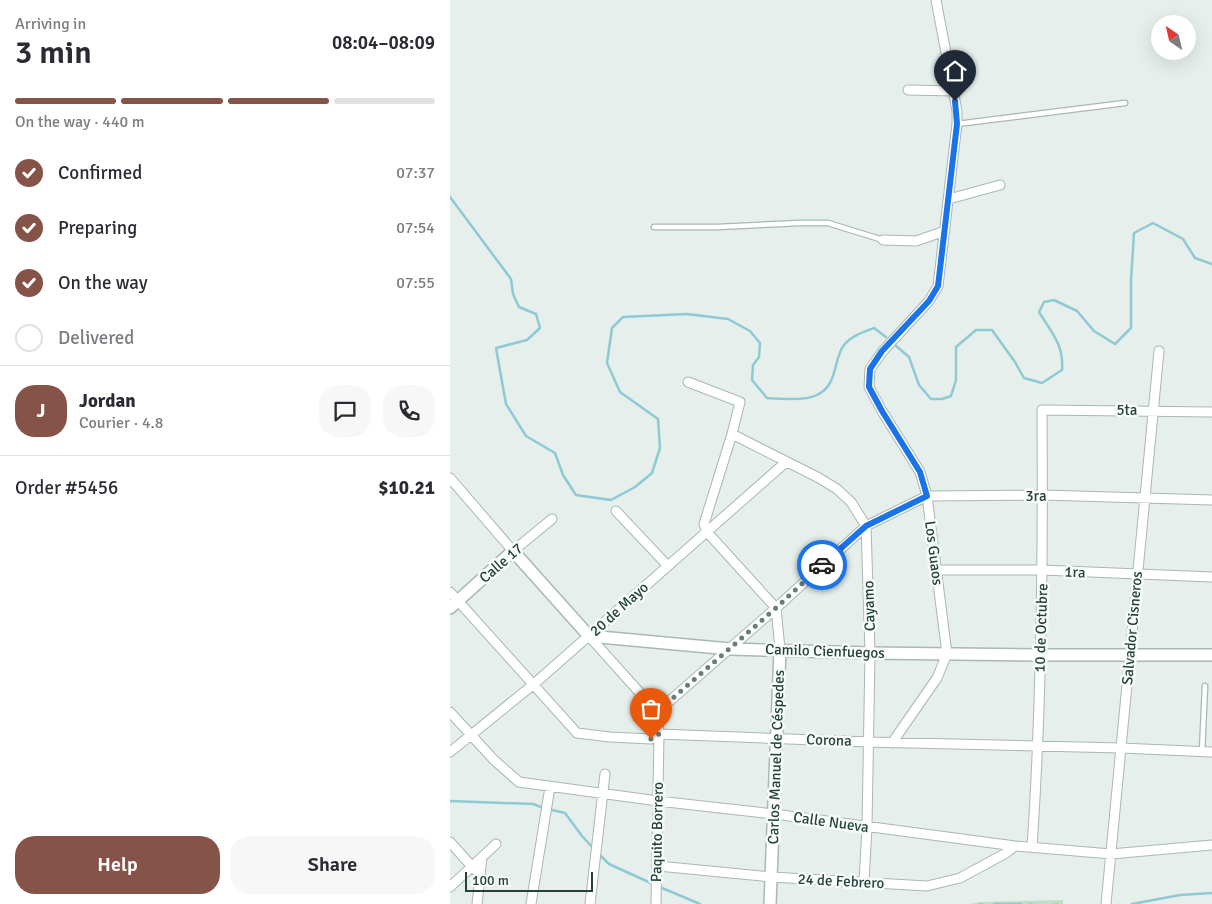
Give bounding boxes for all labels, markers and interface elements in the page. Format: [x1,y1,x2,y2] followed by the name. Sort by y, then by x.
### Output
[15,14,86,34] text: Arriving in
[1151,15,1196,60] north arrow
[1151,15,1196,60] map controls
[332,31,435,55] text: 08:04–08:09
[15,33,92,72] text: 3 min
[934,50,976,101] pin
[941,57,969,85] icon: home
[15,112,145,132] text: On the way · 440 m
[15,159,43,187] icon: check
[58,161,142,185] text: Confirmed
[396,163,435,183] text: 07:37
[15,214,43,242] icon: check
[58,216,137,240] text: Preparing
[396,218,435,238] text: 07:54
[15,269,43,297] icon: check
[58,271,148,295] text: On the way
[396,273,435,293] text: 07:55
[58,326,134,350] text: Delivered
[319,385,371,437] button: chat
[383,385,435,437] button: phone
[79,389,136,413] text: Jordan
[37,399,45,423] text: J
[1117,401,1137,419] street label: 5ta
[79,413,163,433] text: Courier · 4.8
[15,476,118,500] text: Order #5456
[378,476,435,500] text: $10.21
[1025,487,1047,505] street label: 3ra
[921,520,947,587] street label: Los Guaos
[475,539,527,587] street label: Calle 17
[797,540,847,590] courier
[808,551,836,579] icon: car
[1064,562,1086,582] street label: 1ra
[1118,570,1146,686] street label: Salvador Cisneros
[586,578,652,640] street label: 20 de Mayo
[859,580,879,632] street label: Cayamo
[1030,583,1052,673] street label: 10 de Octubre
[765,640,886,662] street label: Camilo Cienfuegos
[764,669,788,845] street label: Carlos Manuel de Céspedes
[630,688,672,739] pin
[637,695,665,723] icon: bag
[806,730,852,750] street label: Corona
[647,782,667,882] street label: Paquito Borrero
[792,808,870,836] street label: Calle Nueva
[15,836,220,894] button: Help
[230,836,435,894] button: Share
[465,869,592,892] scale bar
[797,870,885,892] street label: 24 de Febrero
[472,872,509,889] text: 100 m

